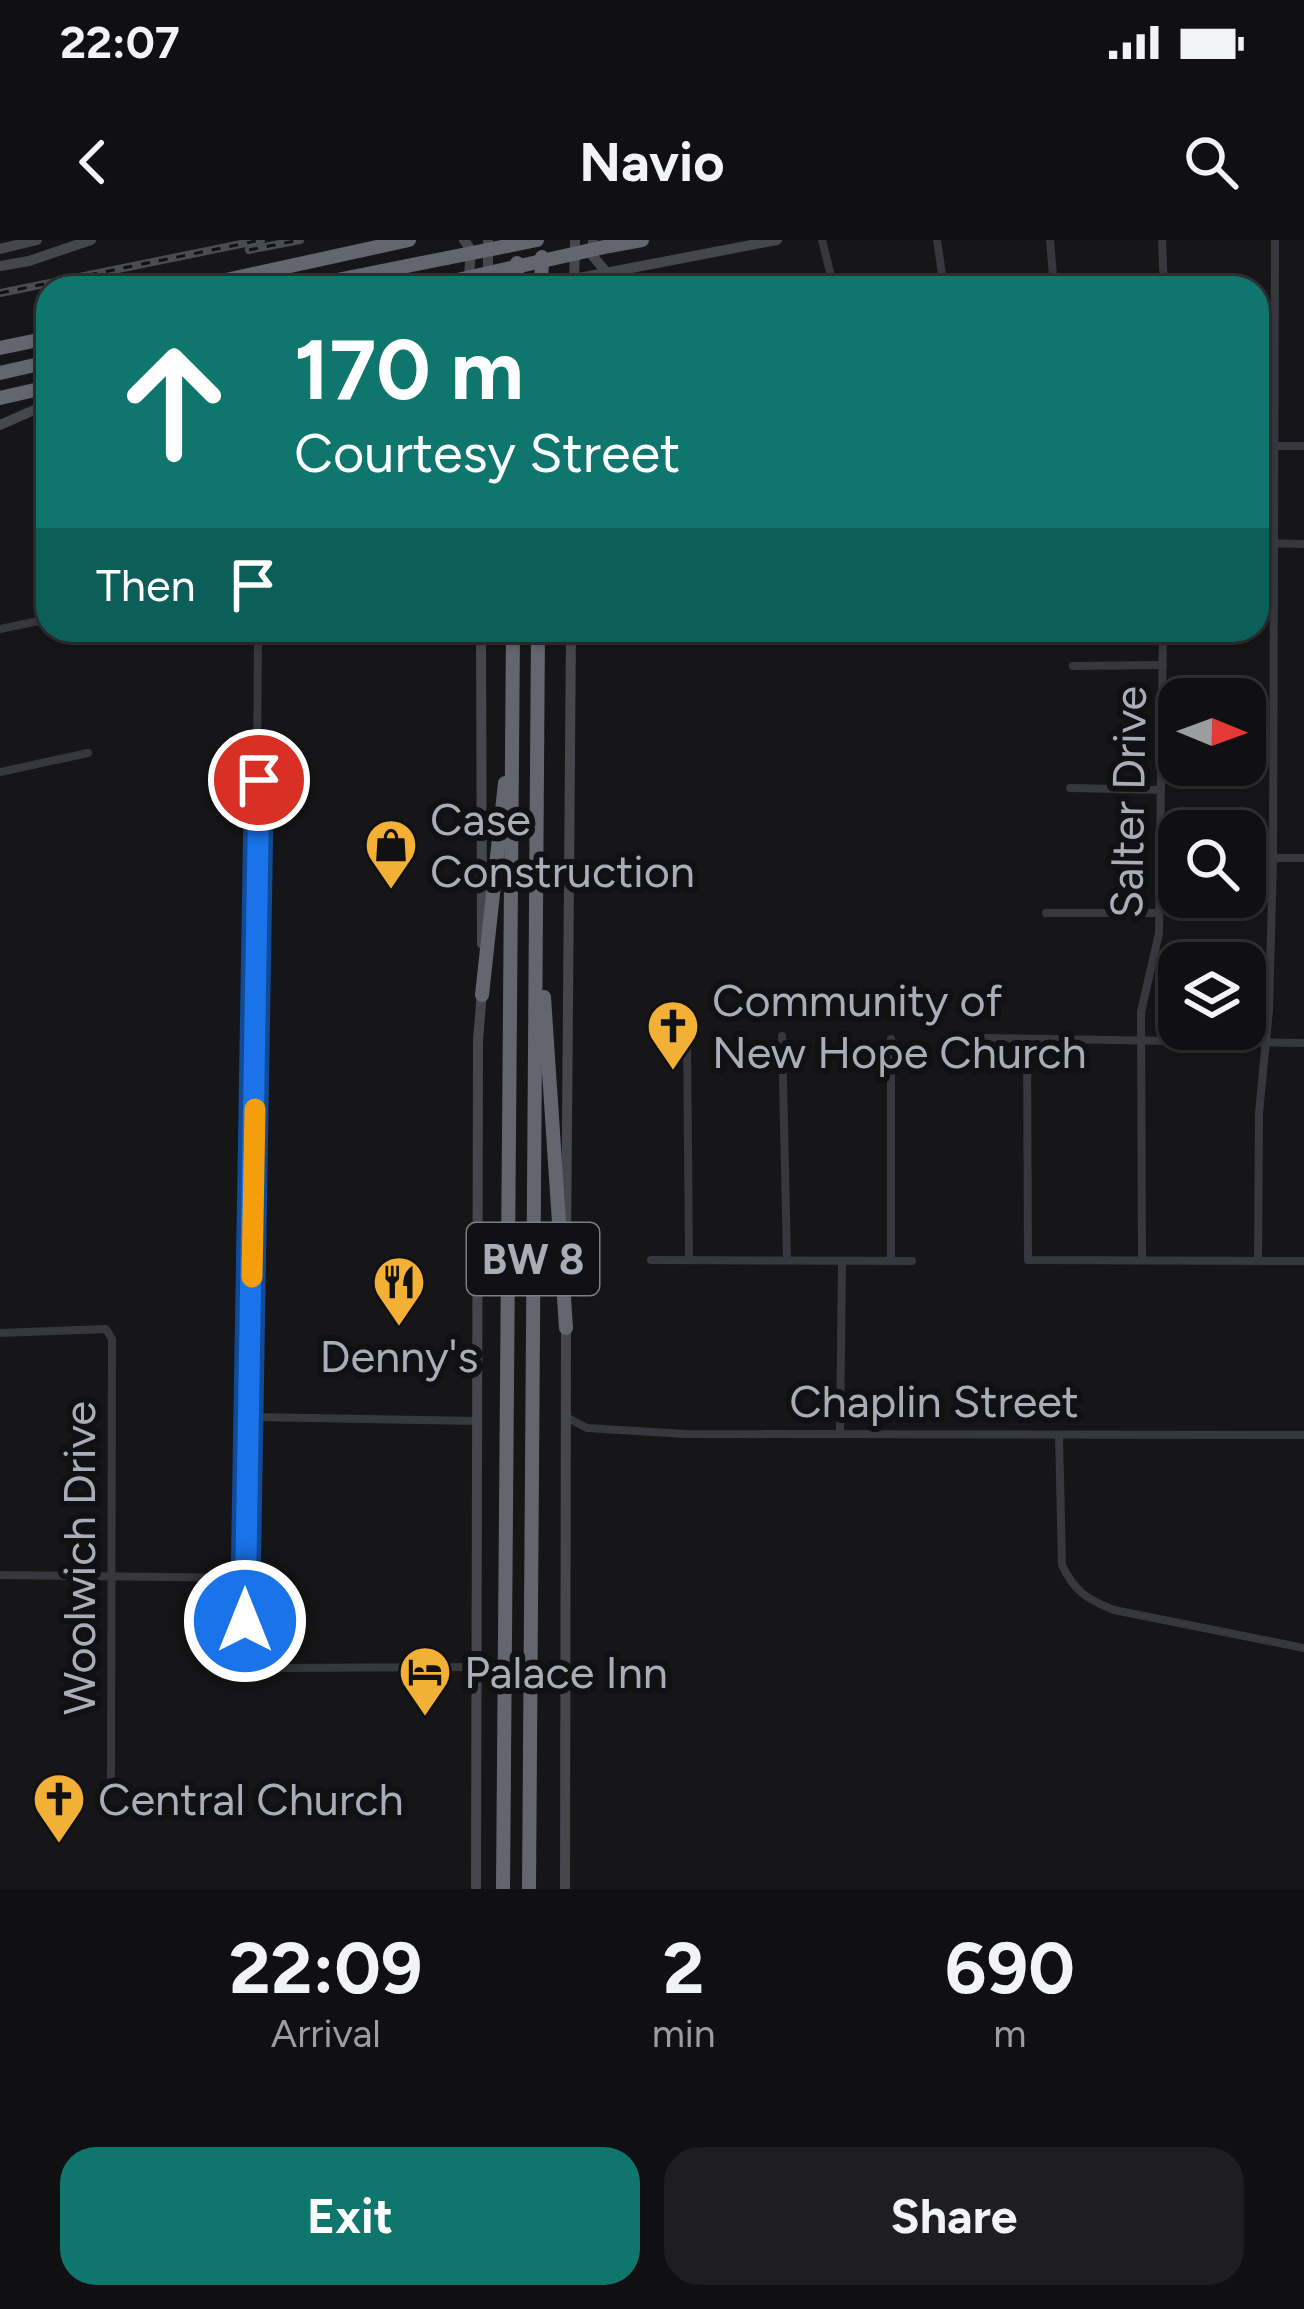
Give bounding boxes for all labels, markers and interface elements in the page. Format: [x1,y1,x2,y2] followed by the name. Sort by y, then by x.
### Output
[60,15,180,69] text: 22:07
[60,129,126,195] icon: back
[1178,129,1244,195] icon: search
[579,130,725,195] text: Navio
[294,319,524,420] text: 170 m
[96,324,252,480] icon: ahead
[294,421,681,486] text: Courtesy Street
[220,552,286,618] icon: arrive
[96,558,196,612] text: Then
[1158,678,1266,786] north arrow
[1158,678,1266,1050] map controls
[1099,685,1157,919] street label: Salter Drive
[208,729,310,831] pin
[226,747,292,813] icon: arrive
[430,792,695,898] place label: Case Construction
[1158,810,1266,918] button: search
[363,817,419,891] shop icon: Case Construction
[1158,942,1266,1050] button: layers
[712,973,1087,1079] place label: Community of New Hope Church
[645,998,701,1072] church icon: Community of New Hope Church
[467,1223,599,1295] road number: BW 8
[371,1254,427,1328] restaurant icon: Denny's
[319,1329,479,1383] place label: Denny's
[789,1374,1079,1428] street label: Chaplin Street
[52,1401,106,1715] street label: Woolwich Drive
[182,1558,308,1684] position arrow
[397,1644,453,1718] hotel icon: Palace Inn
[464,1645,668,1699] place label: Palace Inn
[31,1771,87,1845] church icon: Central Church
[98,1772,404,1826] place label: Central Church
[229,1925,423,2011] text: 22:09
[663,1925,704,2011] text: 2
[945,1925,1075,2011] text: 690
[271,2010,381,2057] text: Arrival
[652,2010,716,2057] text: min
[993,2010,1026,2057] text: m
[60,2147,640,2285] button: Exit
[664,2147,1244,2285] button: Share

